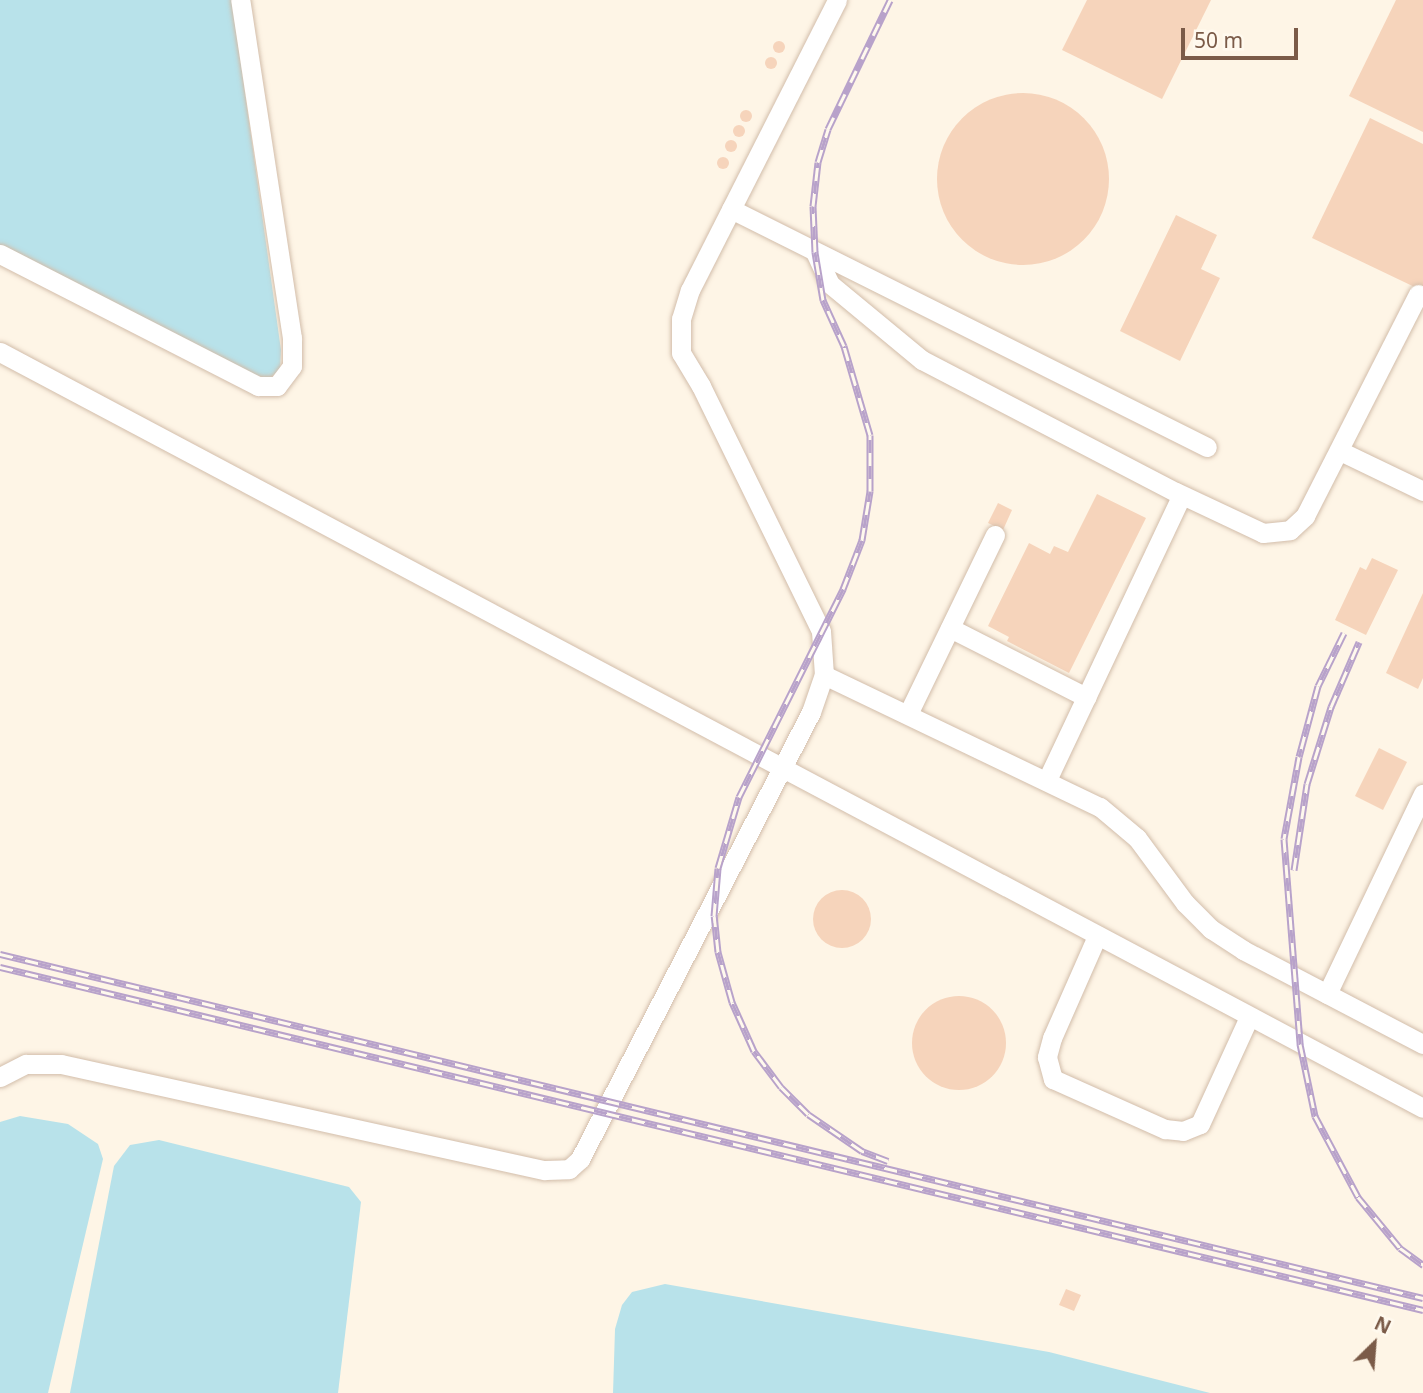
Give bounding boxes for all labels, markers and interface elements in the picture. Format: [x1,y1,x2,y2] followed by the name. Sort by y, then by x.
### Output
[1185,14,1302,58] scale bar
[1194,26,1243,54] text: 50 m
[1339,1309,1409,1379] north arrow
[1370,1310,1395,1340] text: N

